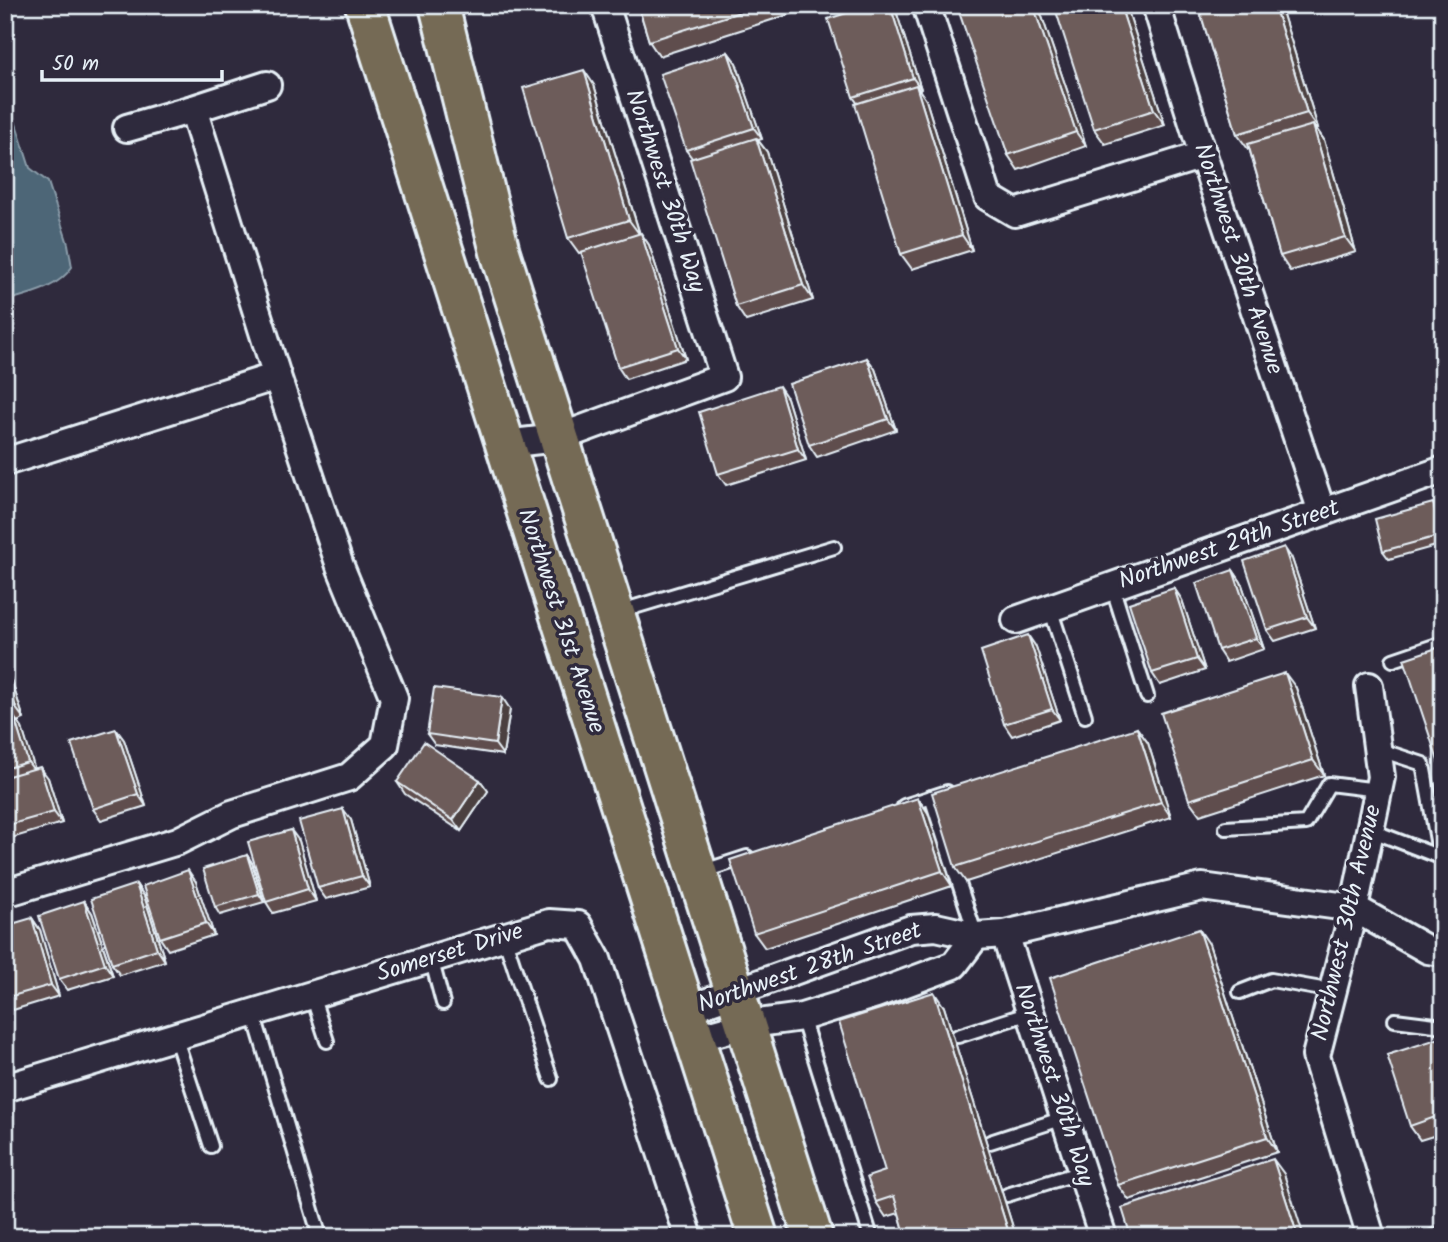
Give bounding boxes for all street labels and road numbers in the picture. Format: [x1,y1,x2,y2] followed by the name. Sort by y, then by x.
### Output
[614,84,717,299] street label: Northwest 30th Way
[1182,138,1294,380] street label: Northwest 30th Avenue
[1113,489,1346,601] street label: Northwest 29th Street
[506,504,616,739] street label: Northwest 31st Avenue
[1301,801,1393,1045] street label: Northwest 30th Avenue
[693,911,928,1025] street label: Northwest 28th Street
[372,912,528,994] street label: Somerset Drive
[1003,978,1106,1193] street label: Northwest 30th Way

